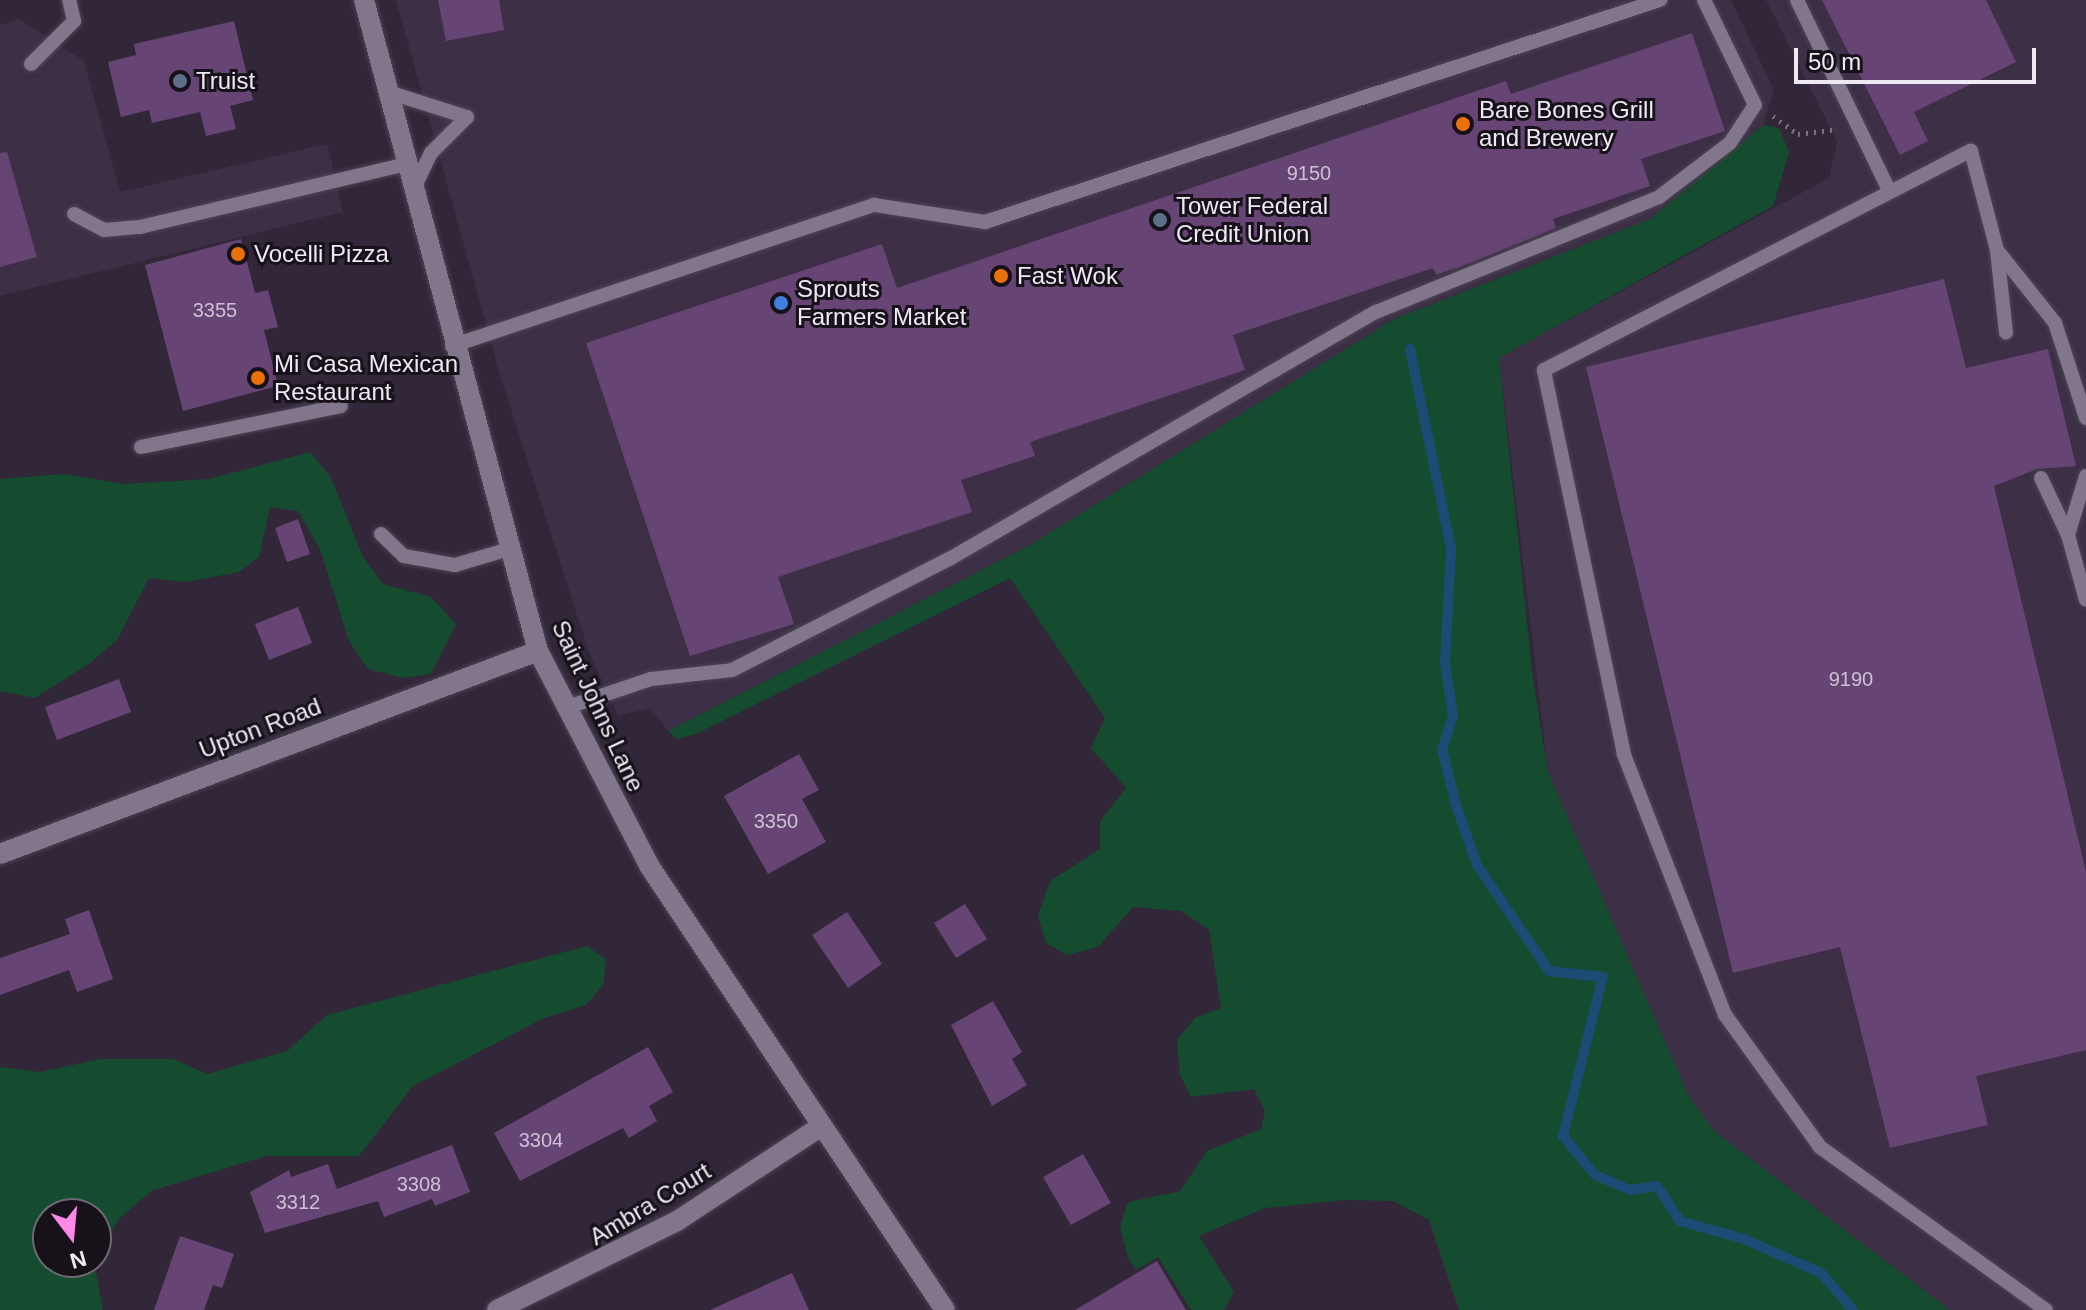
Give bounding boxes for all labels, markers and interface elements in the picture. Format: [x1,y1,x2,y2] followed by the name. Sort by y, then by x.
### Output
[1798,32,2040,82] scale bar
[1808,48,1861,75] text: 50 m
[196,67,255,95] place label: Truist
[171,72,189,90] marker: Truist
[1479,96,1654,152] place label: Bare Bones Grill and Brewery
[1454,115,1472,133] marker: Bare Bones Grill and Brewery
[1287,161,1331,185] house number: 9150
[1176,192,1328,248] place label: Tower Federal Credit Union
[1151,211,1169,229] marker: Tower Federal Credit Union
[254,240,389,268] place label: Vocelli Pizza
[229,245,247,263] marker: Vocelli Pizza
[1017,262,1118,290] place label: Fast Wok
[992,267,1010,285] marker: Fast Wok
[797,275,966,331] place label: Sprouts Farmers Market
[772,294,790,312] marker: Sprouts Farmers Market
[193,298,237,322] house number: 3355
[274,350,458,406] place label: Mi Casa Mexican Restaurant
[249,369,267,387] marker: Mi Casa Mexican Restaurant
[546,616,650,796] street label: Saint Johns Lane
[1829,667,1873,691] house number: 9190
[195,692,325,764] street label: Upton Road
[754,809,798,833] house number: 3350
[519,1128,563,1152] house number: 3304
[584,1157,716,1251] street label: Ambra Court
[397,1172,441,1196] house number: 3308
[276,1190,320,1214] house number: 3312
[32,1198,112,1278] north arrow
[67,1245,89,1274] text: N

